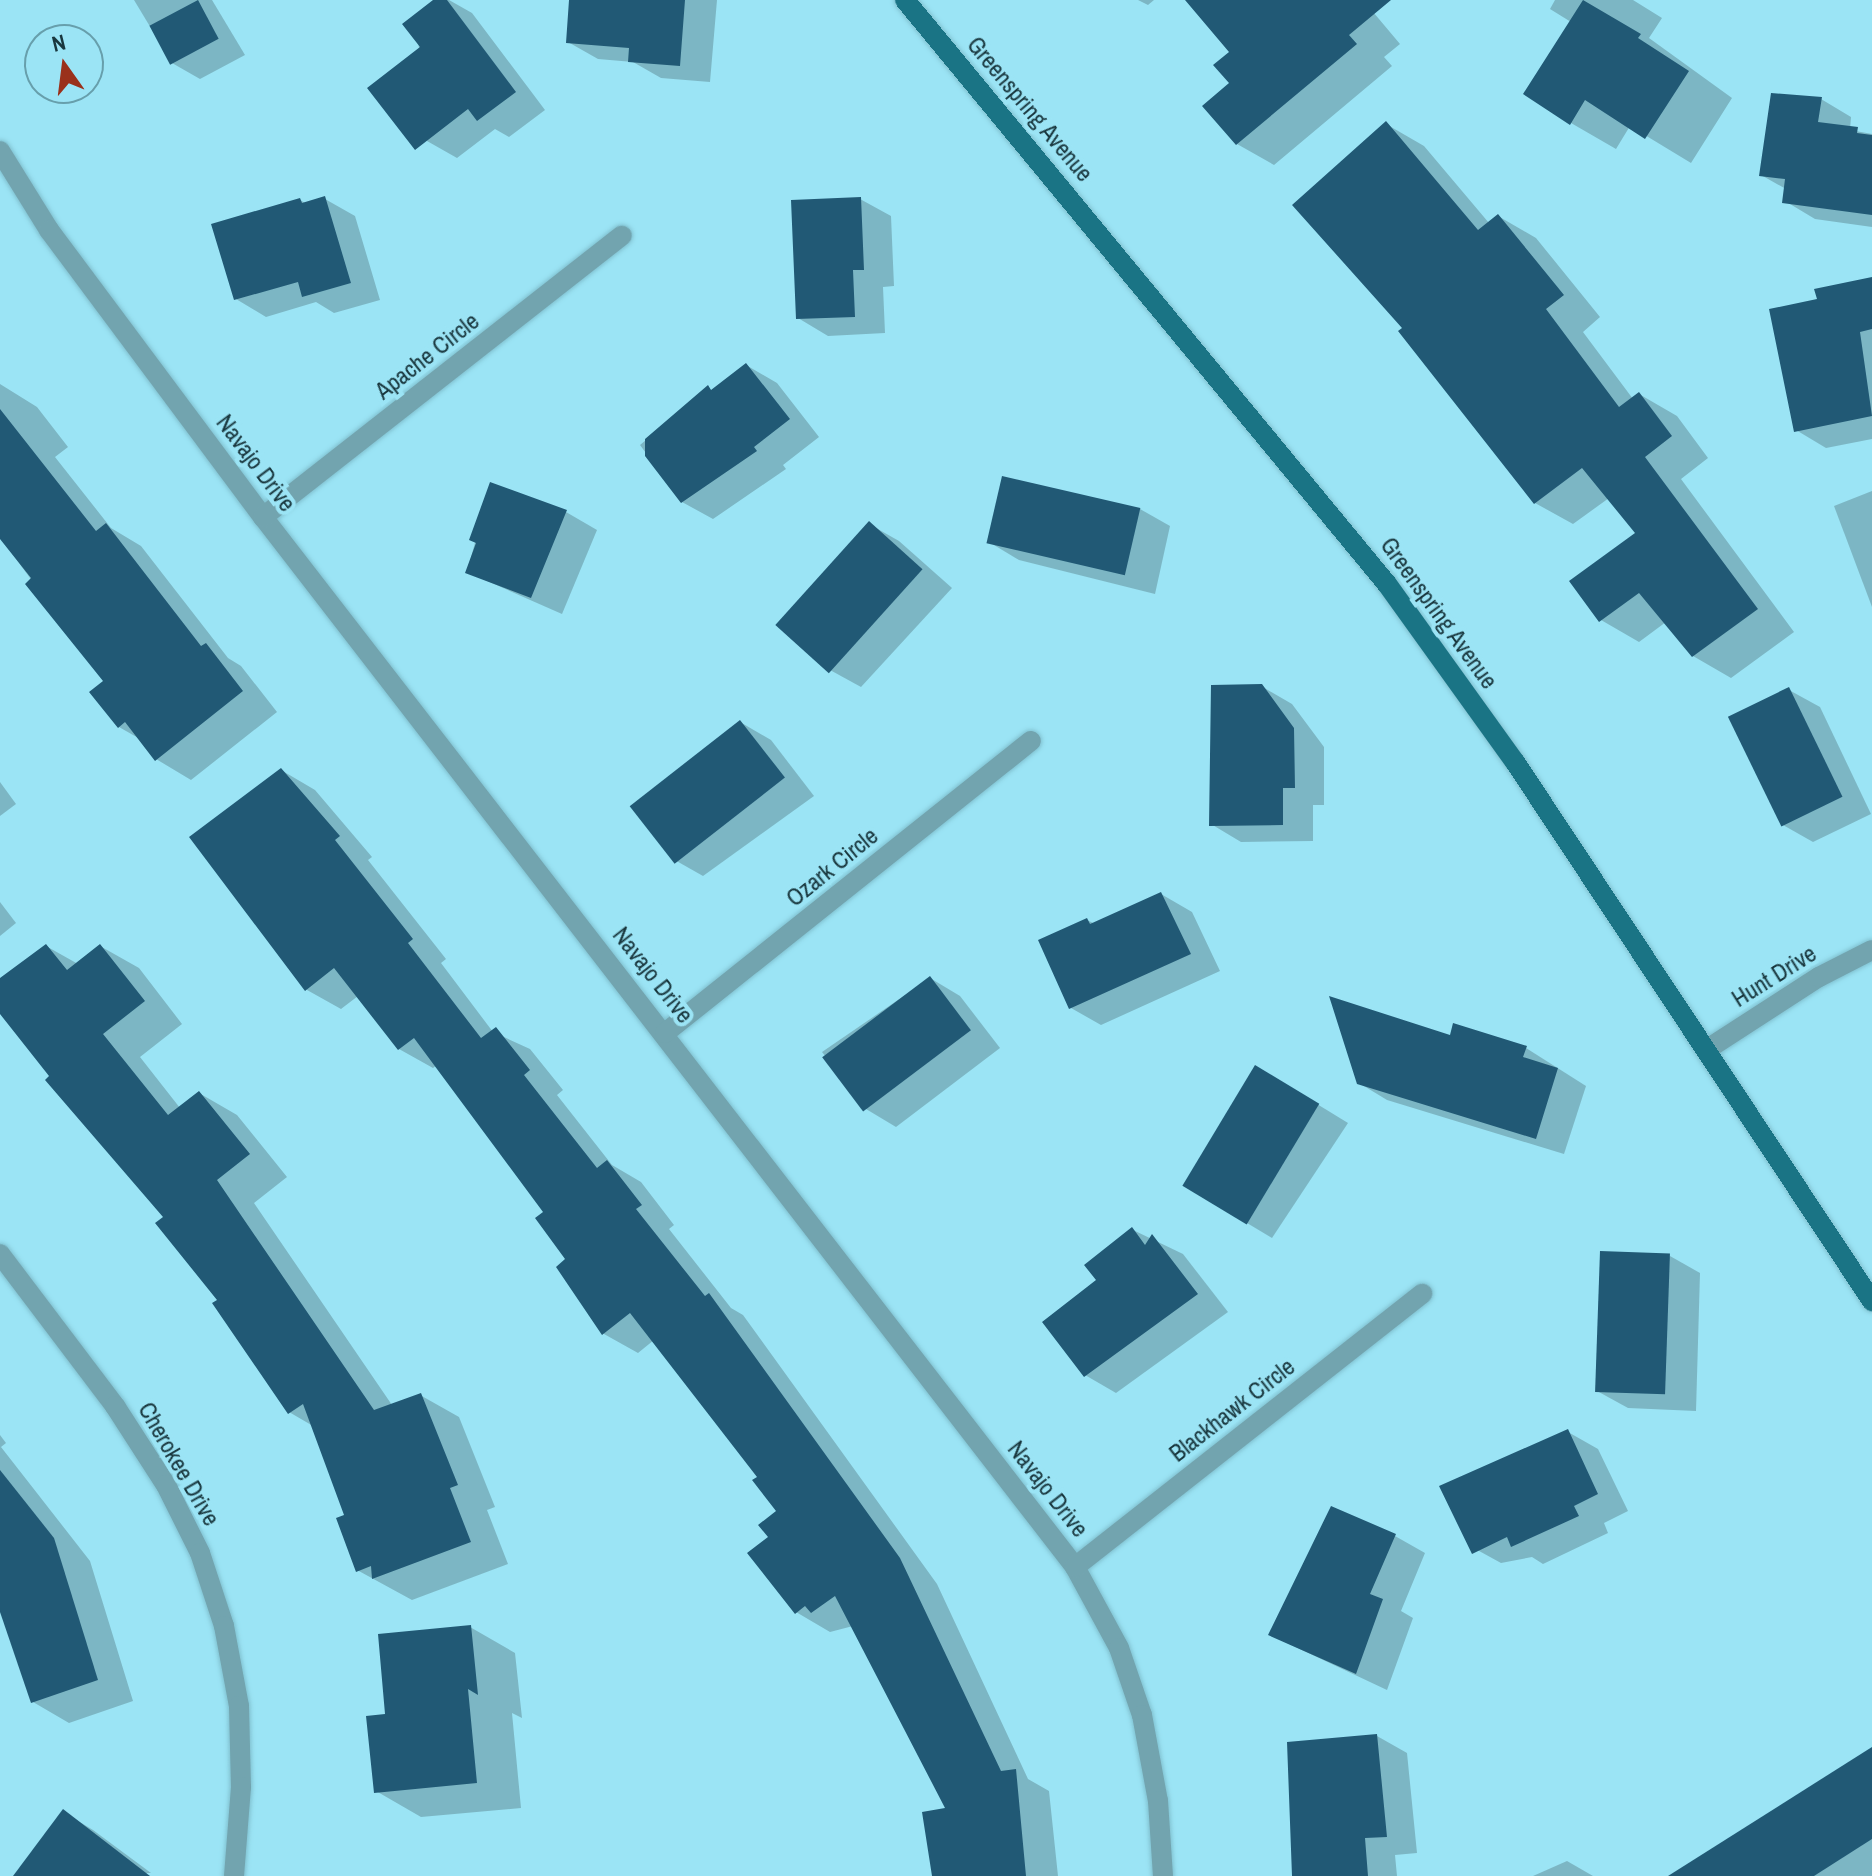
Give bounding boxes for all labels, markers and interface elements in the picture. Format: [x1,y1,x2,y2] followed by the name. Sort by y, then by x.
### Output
[24,24,104,104] north arrow
[49,27,69,59] text: N
[961,30,1099,188] street label: Greenspring Avenue
[369,307,485,405] street label: Apache Circle
[210,409,302,517] street label: Navajo Drive
[1374,531,1504,695] street label: Greenspring Avenue
[780,821,884,913] street label: Ozark Circle
[607,921,699,1029] street label: Navajo Drive
[1726,939,1822,1013] street label: Hunt Drive
[1164,1352,1300,1468] street label: Blackhawk Circle
[132,1397,226,1531] street label: Cherokee Drive
[1002,1435,1094,1543] street label: Navajo Drive

